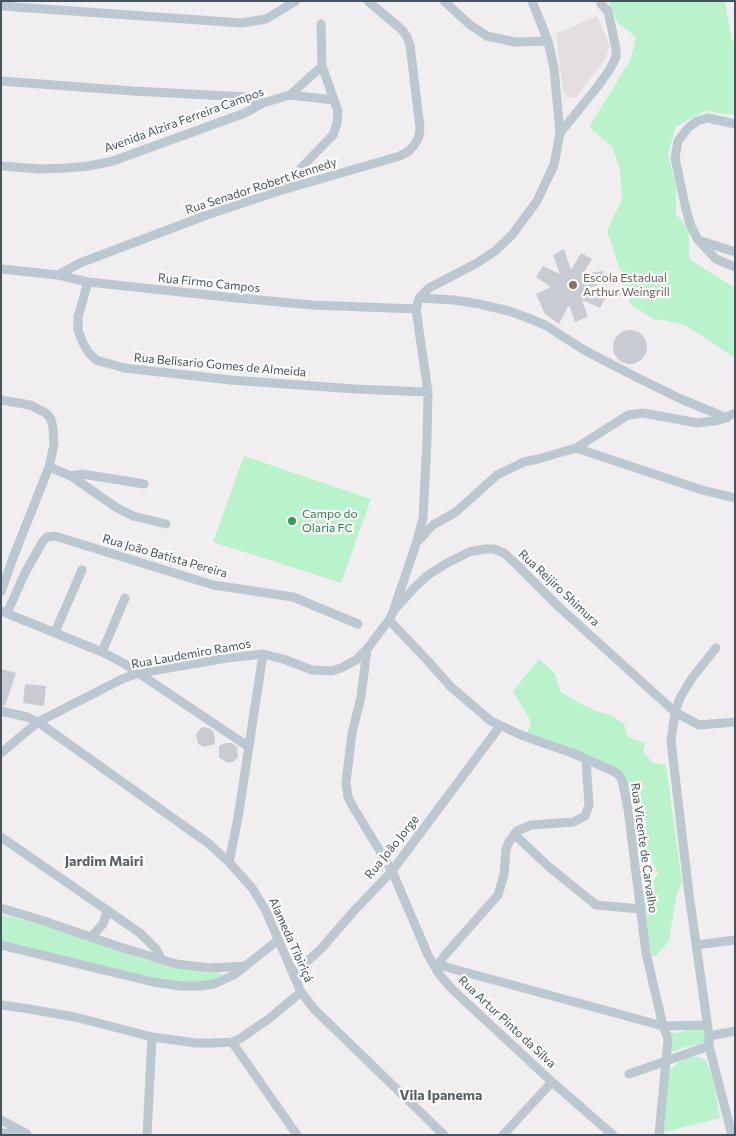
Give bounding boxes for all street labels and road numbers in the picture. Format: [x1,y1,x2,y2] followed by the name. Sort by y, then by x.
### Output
[102,84,266,156] street label: Avenida Alzira Ferreira Campos
[183,155,339,217] street label: Rua Senador Robert Kennedy
[157,270,261,296] street label: Rua Firmo Campos
[133,350,307,380] street label: Rua Belisario Gomes de Almeida
[101,531,229,581] street label: Rua João Batista Pereira
[515,547,603,629] street label: Rua Reijiro Shimura
[130,636,252,672] street label: Rua Laudemiro Ramos
[628,782,660,914] street label: Rua Vicente de Carvalho
[362,812,422,882] street label: Rua João Jorge
[266,896,316,984] street label: Alameda Tibiriçá
[455,973,559,1071] street label: Rua Artur Pinto da Silva

